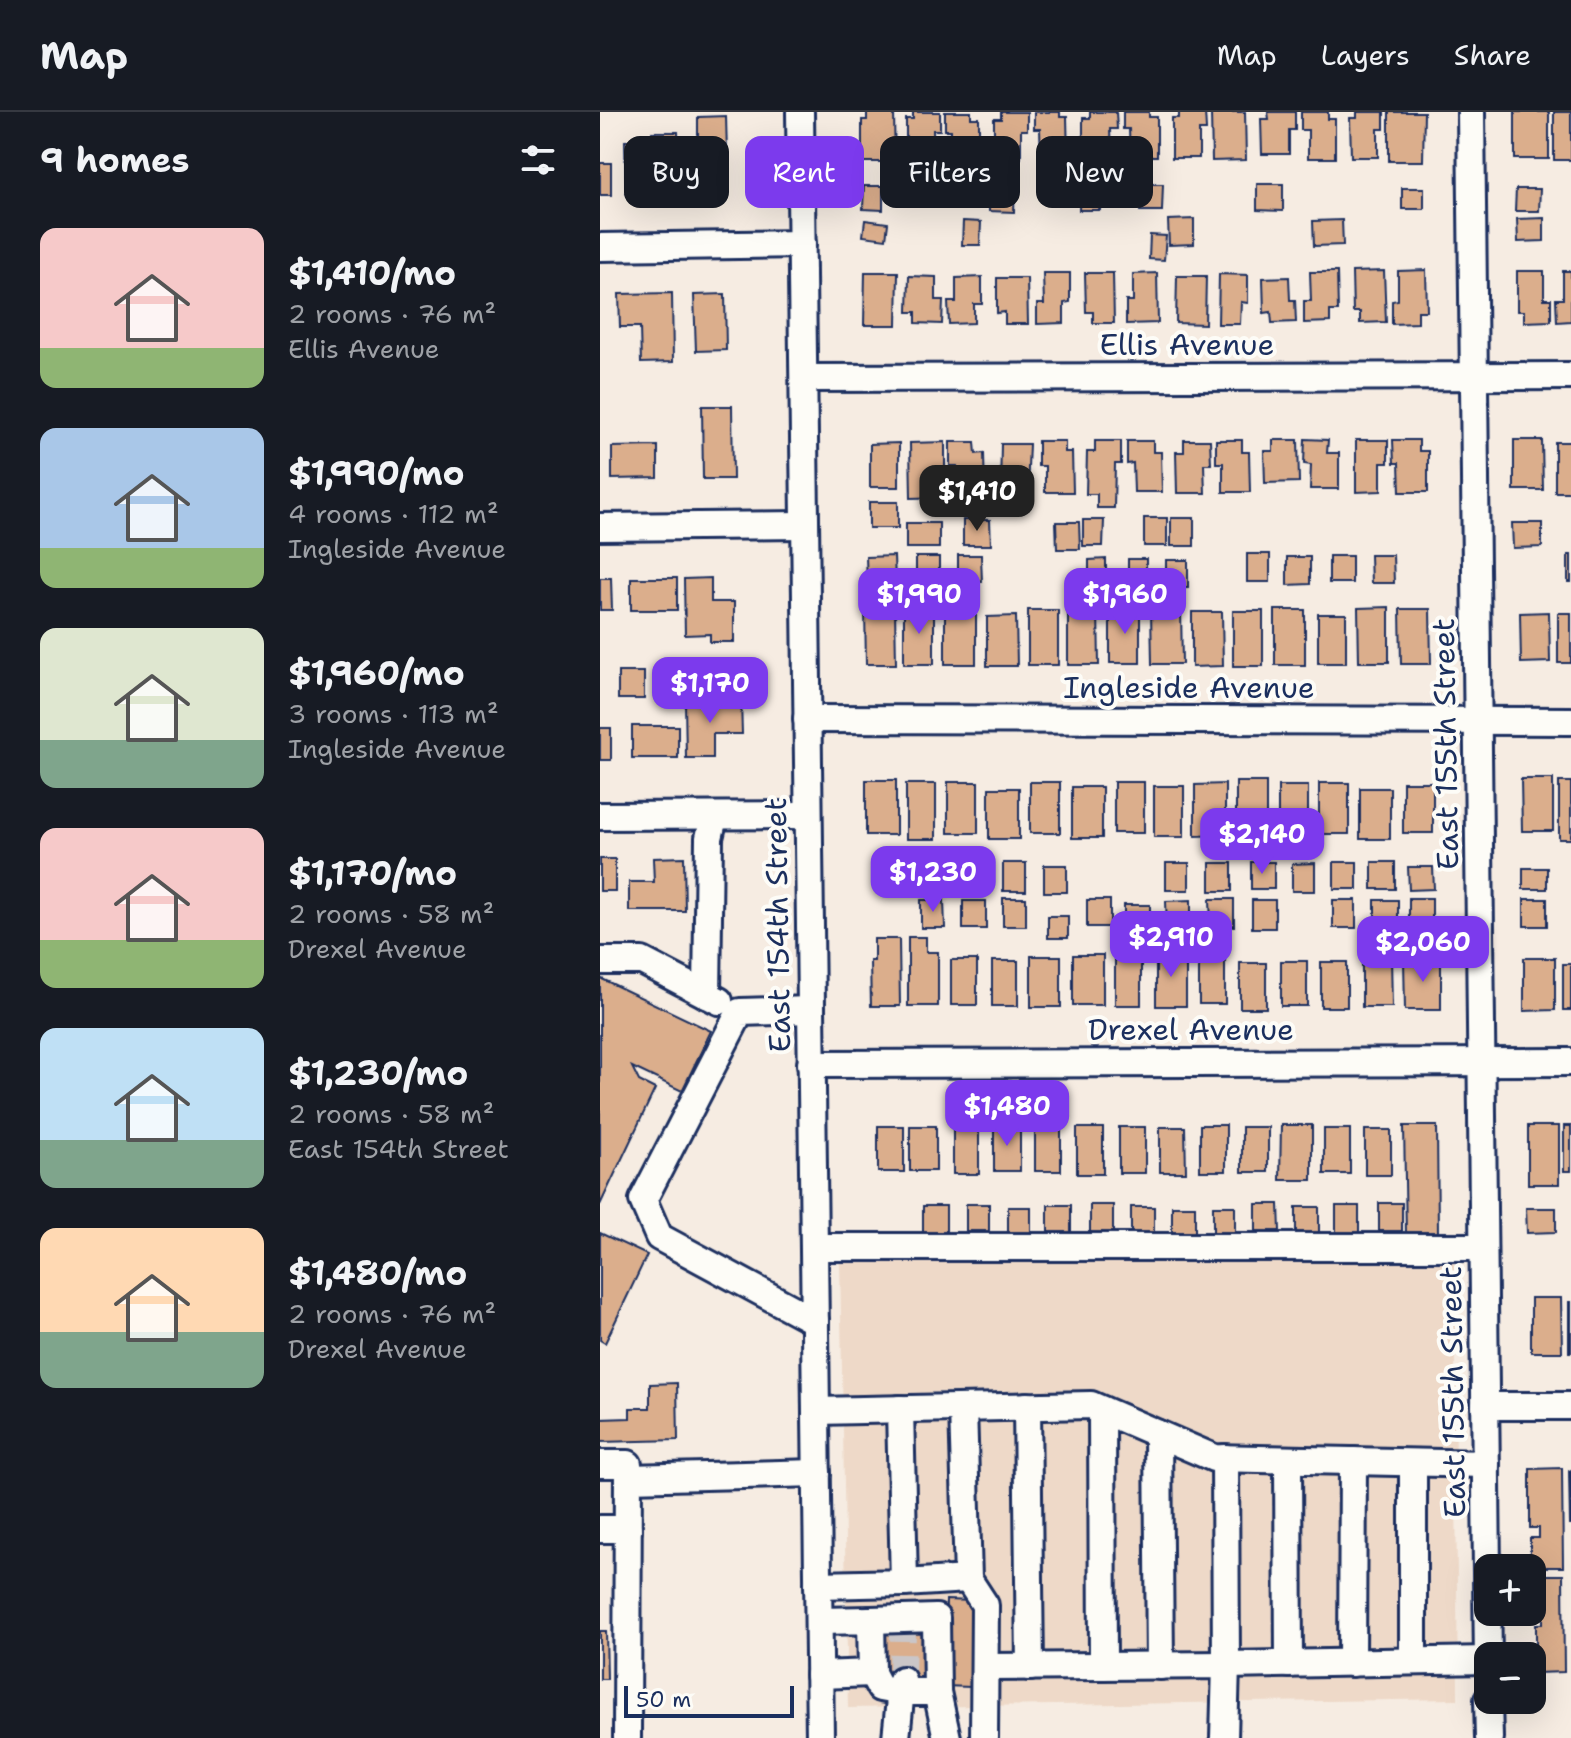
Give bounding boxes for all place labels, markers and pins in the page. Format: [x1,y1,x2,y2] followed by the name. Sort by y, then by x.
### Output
[912,465,1042,533] pin: $1,410
[854,568,984,636] pin: $1,990
[1060,568,1190,636] pin: $1,960
[645,657,775,725] pin: $1,170
[1197,808,1327,876] pin: $2,140
[868,846,998,914] pin: $1,230
[1106,911,1236,979] pin: $2,910
[1358,916,1488,984] pin: $2,060
[942,1080,1072,1148] pin: $1,480

